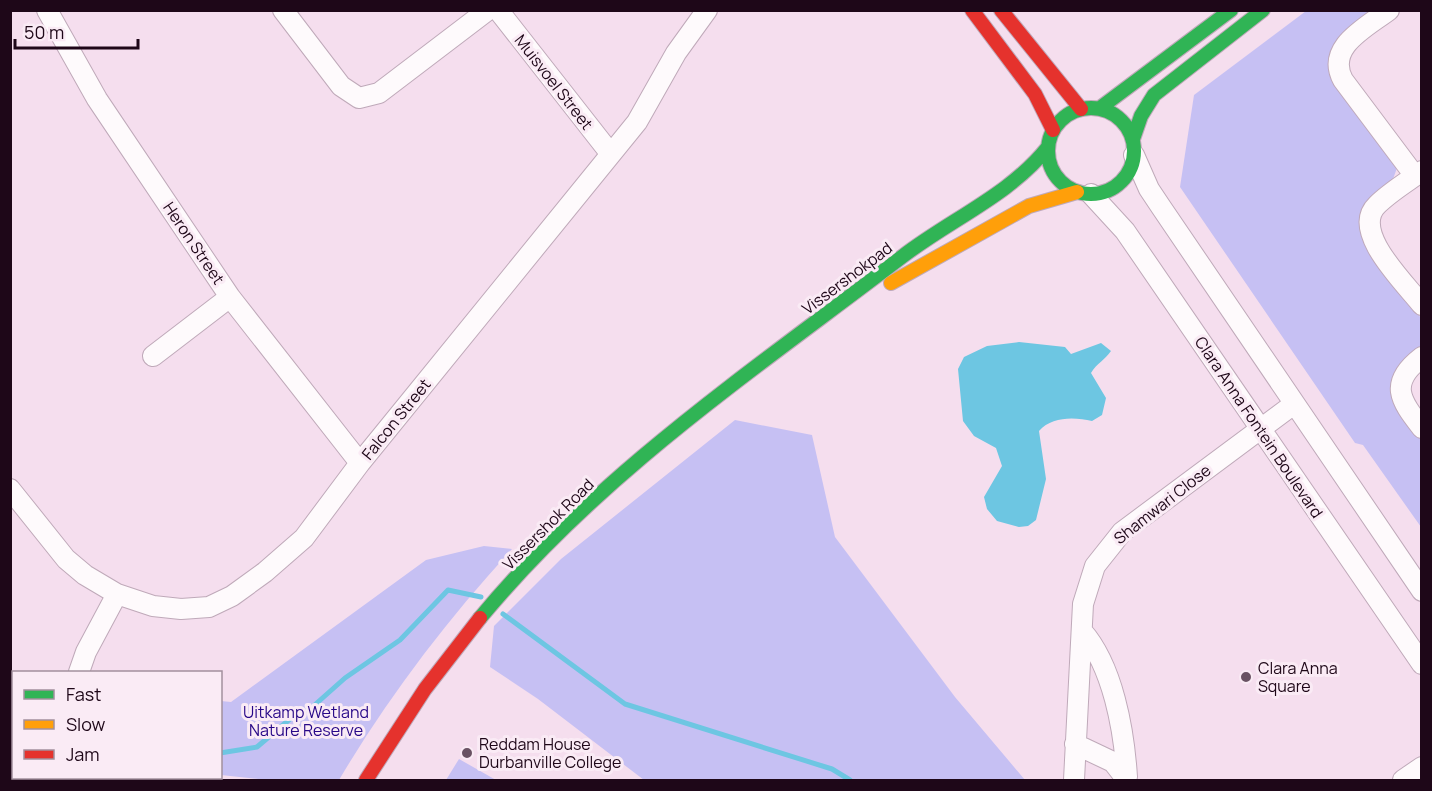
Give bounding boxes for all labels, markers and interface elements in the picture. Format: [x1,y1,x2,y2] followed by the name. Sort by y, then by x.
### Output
[15,12,138,50] scale bar
[24,20,64,44] text: 50 m
[510,30,598,134] street label: Muisvoel Street
[158,197,230,289] street label: Heron Street
[797,237,897,319] street label: Vissershokpad
[1190,332,1328,522] street label: Clara Anna Fontein Boulevard
[357,374,435,464] street label: Falcon Street
[1109,459,1215,549] street label: Shamwari Close
[497,473,599,575] street label: Vissershok Road
[1258,657,1338,697] place label: Clara Anna Square
[1239,670,1253,684] marker: Clara Anna Square
[12,671,222,779] legend
[66,682,101,706] text: Fast
[243,701,369,741] park label: Uitkamp Wetland Nature Reserve
[66,712,106,736] text: Slow
[479,733,621,773] place label: Reddam House Durbanville College
[66,742,100,766] text: Jam
[460,746,474,760] marker: Reddam House Durbanville College

